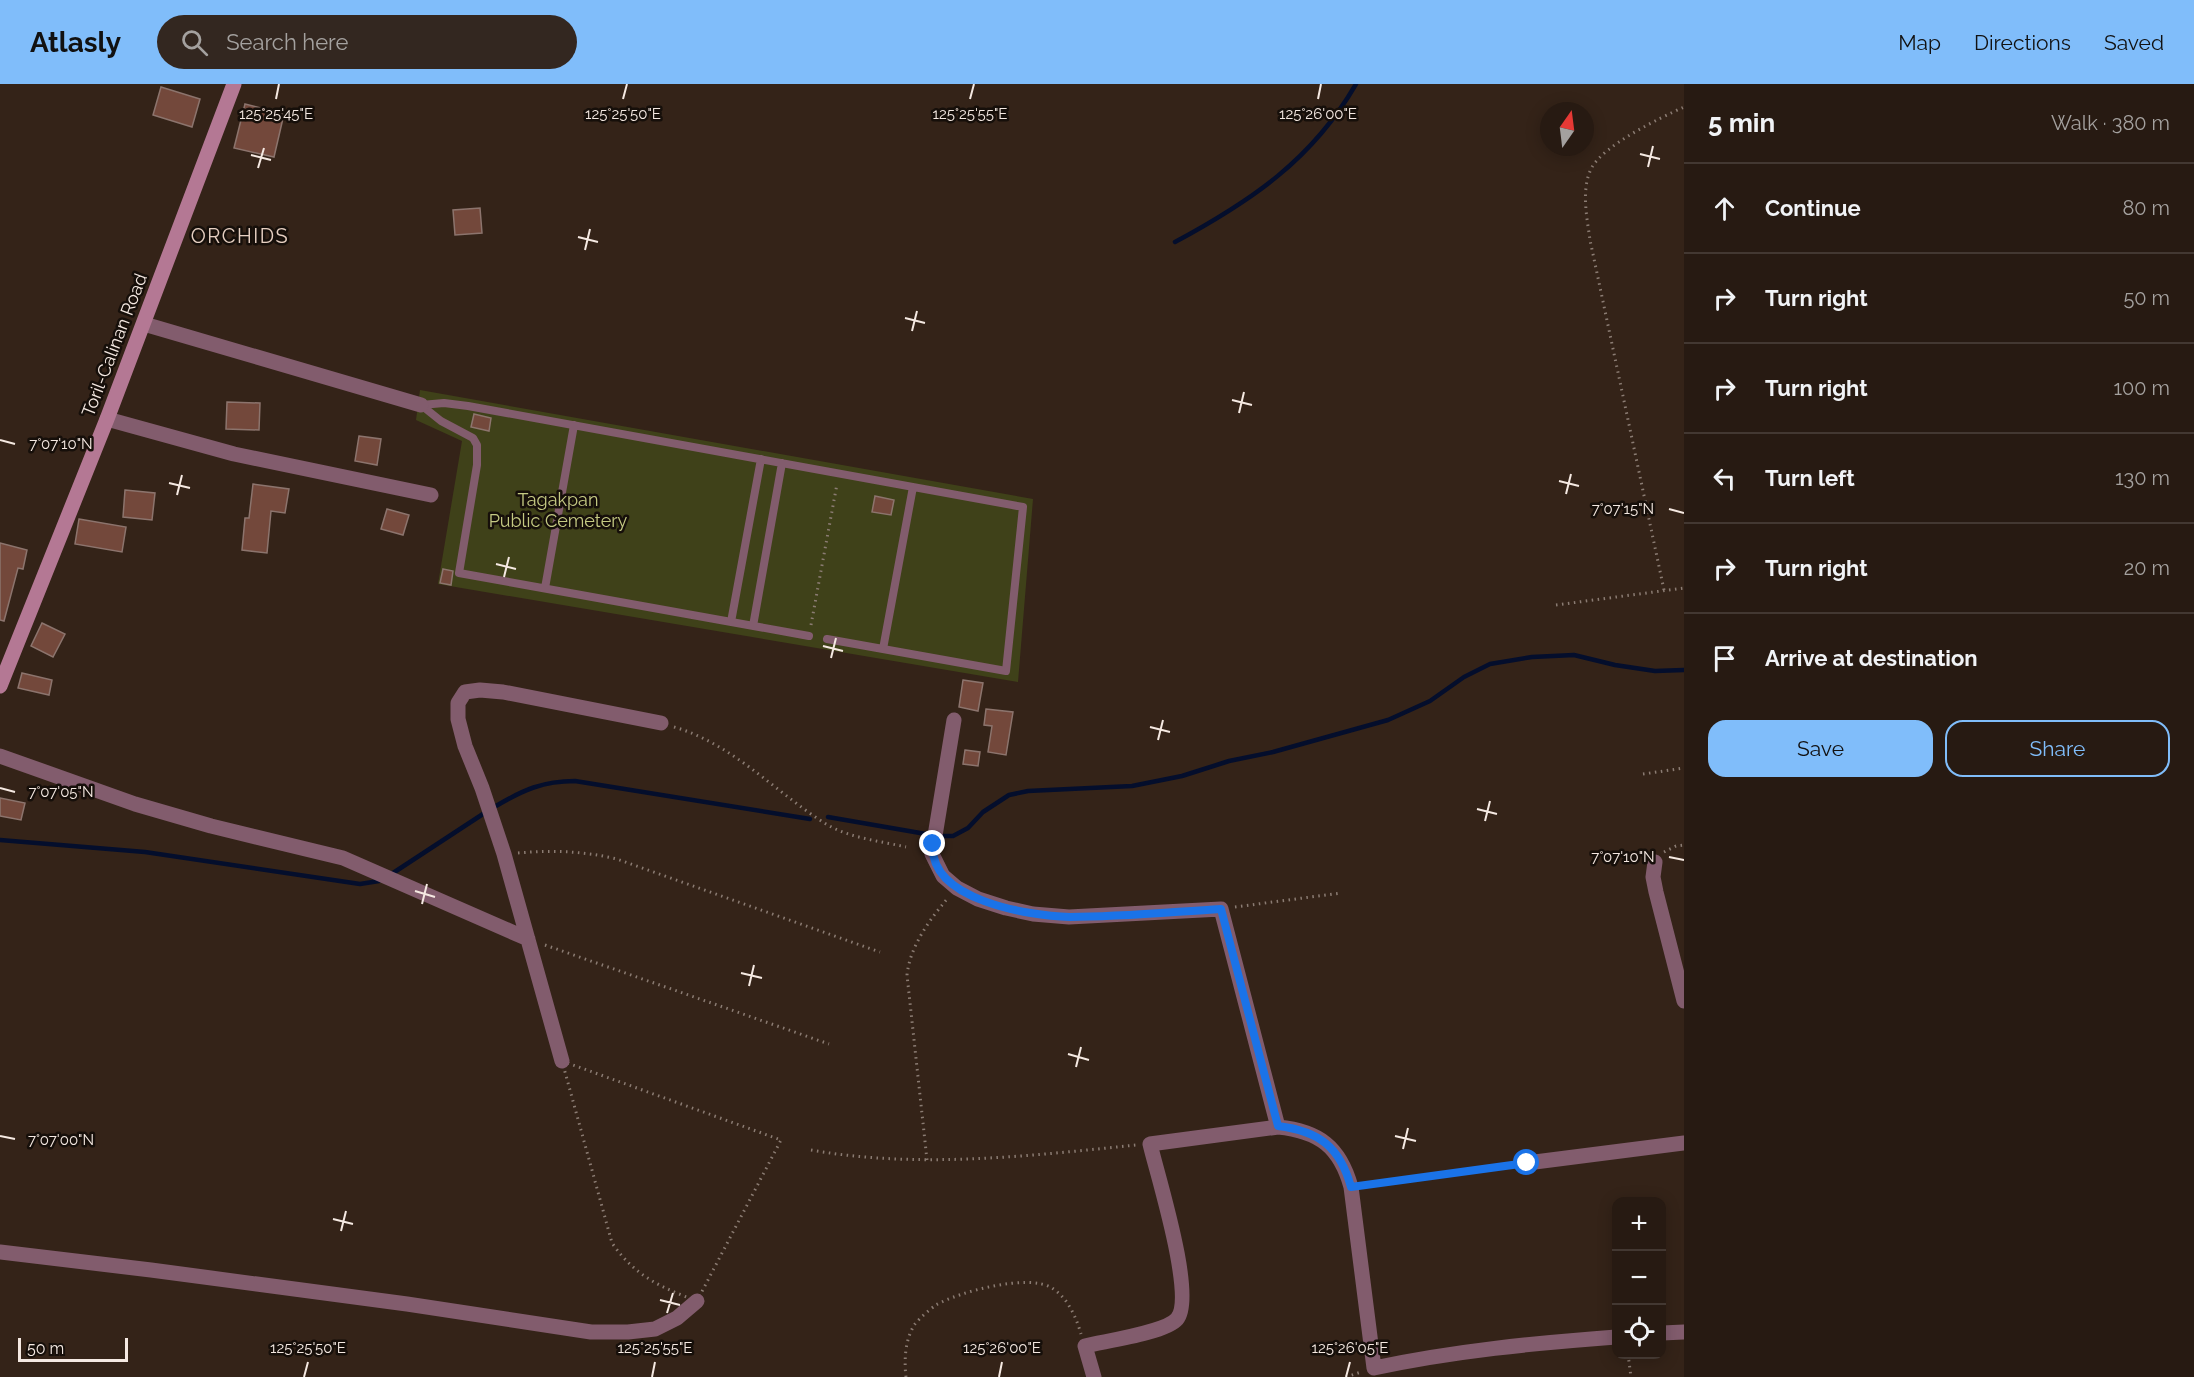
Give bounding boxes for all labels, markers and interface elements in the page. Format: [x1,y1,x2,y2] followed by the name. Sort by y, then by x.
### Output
[157,15,577,69] search box
[30,26,121,59] text: Atlasly
[178,26,211,59] icon: search
[226,29,348,55] text: Search here
[1898,30,1941,55] text: Map
[1974,30,2071,55] text: Directions
[2104,30,2164,55] text: Saved
[1540,102,1594,156] north arrow
[239,105,313,123] text: 125°25'45"E
[585,105,661,123] text: 125°25'50"E
[933,105,1007,123] text: 125°25'55"E
[1279,105,1357,123] text: 125°26'00"E
[1708,108,1775,138] text: 5 min
[2051,111,2170,135] text: Walk · 380 m
[1708,192,1741,225] icon: ahead
[1765,195,1861,221] text: Continue
[2122,196,2170,220] text: 80 m
[191,224,289,248] district label: ORCHIDS
[77,270,151,420] street label: Toril-Calinan Road
[1708,282,1741,315] icon: right
[1765,285,1868,311] text: Turn right
[2123,286,2170,310] text: 50 m
[1708,372,1741,405] icon: right
[1765,375,1868,401] text: Turn right
[2113,376,2170,400] text: 100 m
[29,435,93,453] text: 7°07'10"N
[1708,462,1741,495] icon: left
[1765,465,1855,491] text: Turn left
[2115,466,2170,490] text: 130 m
[489,489,628,531] park label: Tagakpan Public Cemetery
[1592,500,1654,518] text: 7°07'15"N
[1708,552,1741,585] icon: right
[1765,555,1868,581] text: Turn right
[2124,556,2170,580] text: 20 m
[1708,642,1741,675] icon: arrive
[1765,645,1978,671] text: Arrive at destination
[1708,720,1933,777] button: Save
[1945,720,2170,777] button: Share
[28,783,94,801] text: 7°07'05"N
[919,830,945,856] route end
[1591,848,1655,866] text: 7°07'10"N
[28,1131,94,1149] text: 7°07'00"N
[1513,1149,1539,1175] route start
[1612,1197,1666,1359] map controls
[1612,1197,1666,1251] button: +
[1612,1251,1666,1305] button: −
[1612,1305,1666,1359] button: locate
[18,1335,128,1362] scale bar
[27,1339,64,1358] text: 50 m
[270,1339,346,1357] text: 125°25'50"E
[618,1339,692,1357] text: 125°25'55"E
[963,1339,1041,1357] text: 125°26'00"E
[1312,1339,1388,1357] text: 125°26'05"E

